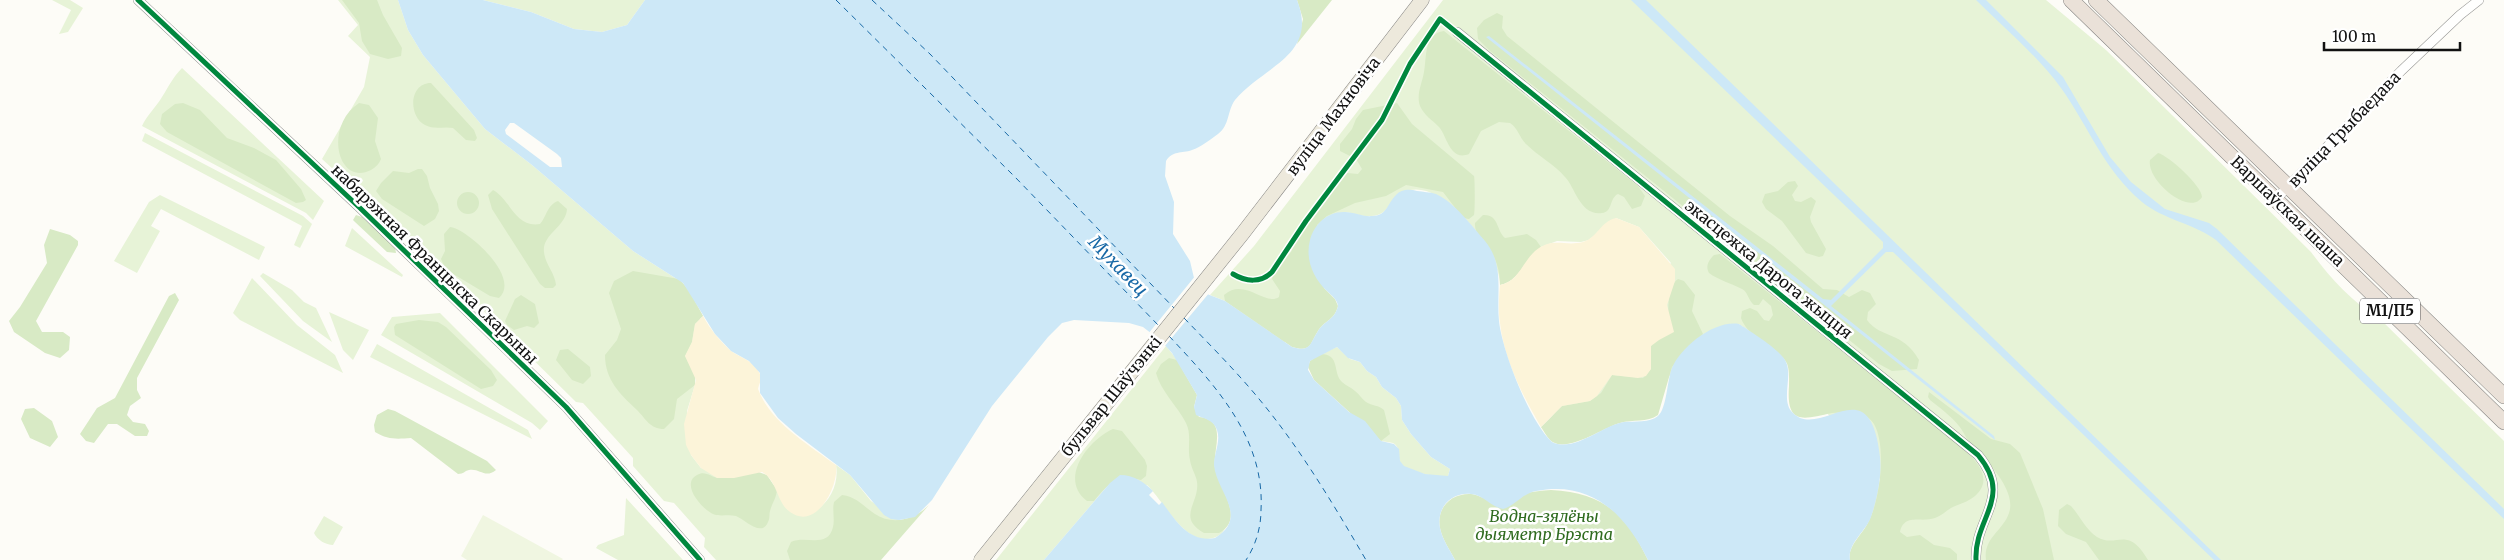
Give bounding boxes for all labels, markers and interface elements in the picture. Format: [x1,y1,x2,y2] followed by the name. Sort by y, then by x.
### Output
[2324,20,2460,52] scale bar
[2332,27,2376,46] text: 100 m
[1282,53,1384,179] street label: вуліца Махновіча
[2284,67,2405,191] street label: вуліца Грыбаедава
[2227,152,2349,271] street label: Варшаўская шаша
[328,160,543,368] street label: набярэжная Францыска Скарыны
[1681,195,1857,343] street label: экасцежка Дарога жыцця
[1083,230,1153,301] water label: Мухавец
[2360,298,2420,324] road number: М1/П5
[1056,332,1166,460] street label: бульвар Шаўчэнкі
[1475,506,1613,544] park label: Водна-зялёны дыяметр Брэста

